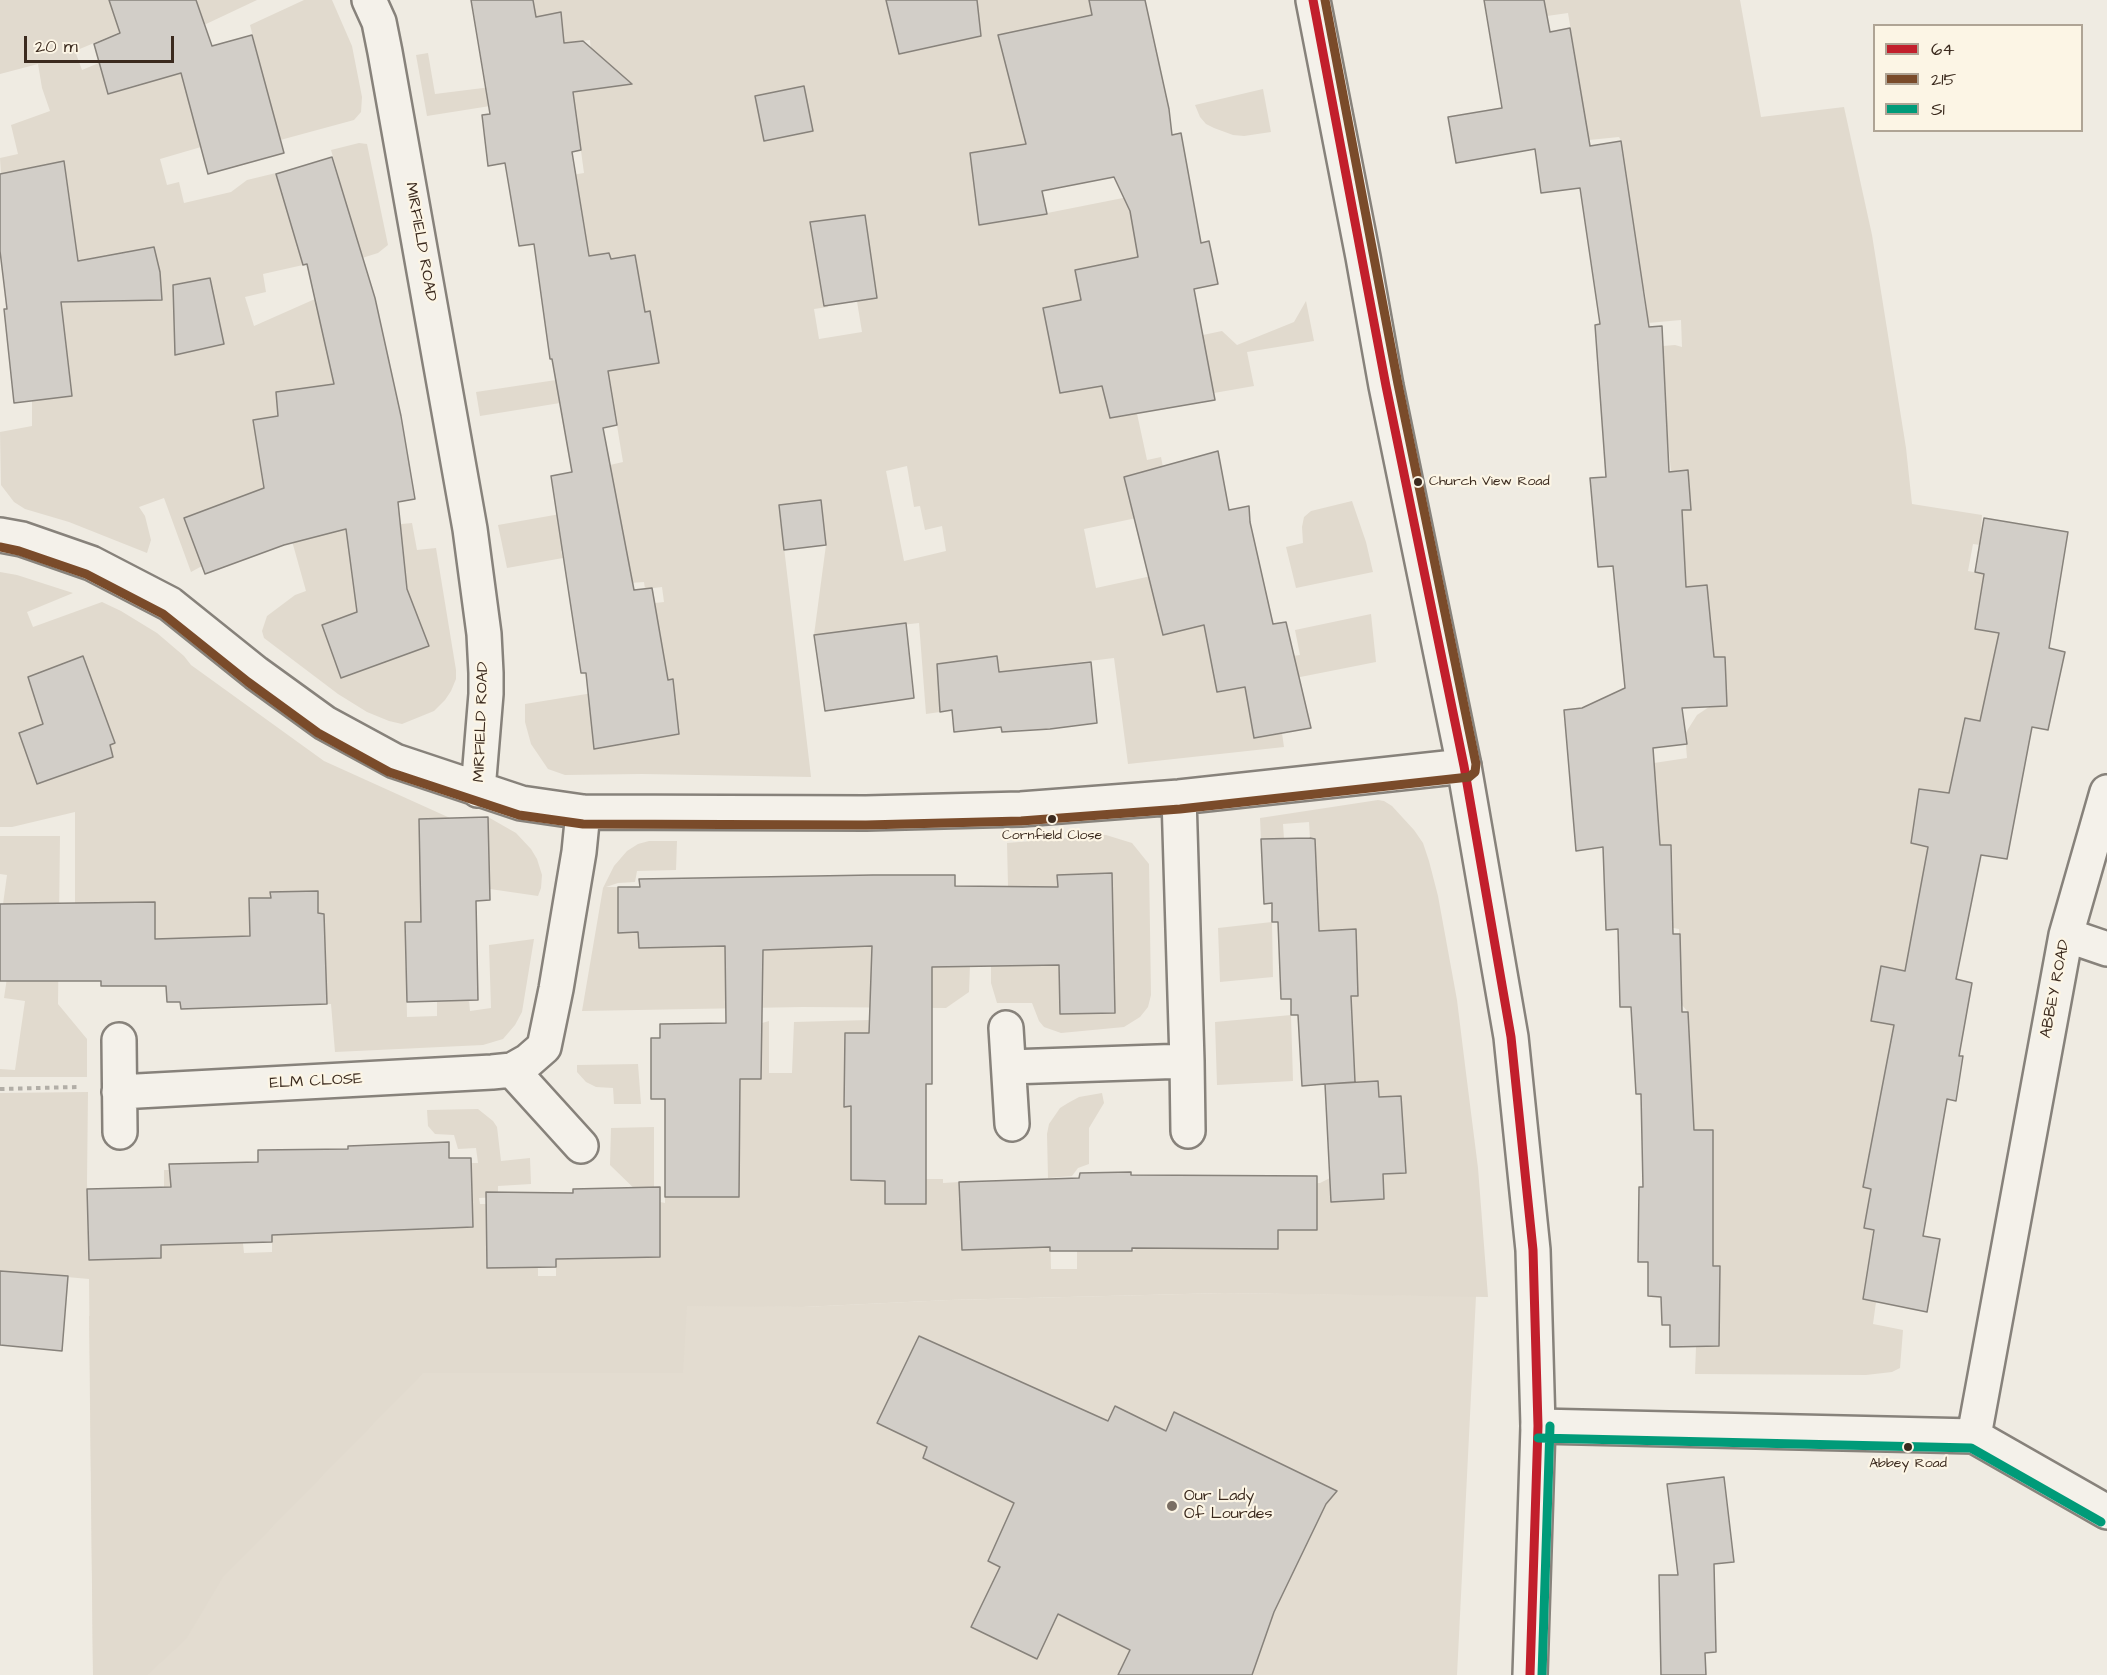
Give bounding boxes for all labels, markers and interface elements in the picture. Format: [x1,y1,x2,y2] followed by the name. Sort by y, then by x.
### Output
[27,24,177,62] scale bar
[1873,24,2083,132] legend
[35,34,78,59] text: 20 m
[1931,37,1955,62] text: 64
[1931,67,1956,92] text: 215
[1931,97,1945,122] text: S1
[400,181,440,303] street label: MIRFIELD ROAD
[1429,474,1550,490] place label: Church View Road
[1412,476,1424,488] marker: Church View Road
[470,661,494,783] street label: MIRFIELD ROAD
[1046,813,1058,825] marker: Cornfield Close
[1002,828,1102,844] place label: Cornfield Close
[2037,938,2075,1040] street label: ABBEY ROAD
[269,1070,363,1094] street label: ELM CLOSE
[1902,1441,1914,1453] marker: Abbey Road
[1869,1456,1947,1472] place label: Abbey Road
[1184,1487,1273,1525] place label: Our Lady Of Lourdes
[1165,1499,1179,1513] marker: Our Lady Of Lourdes

